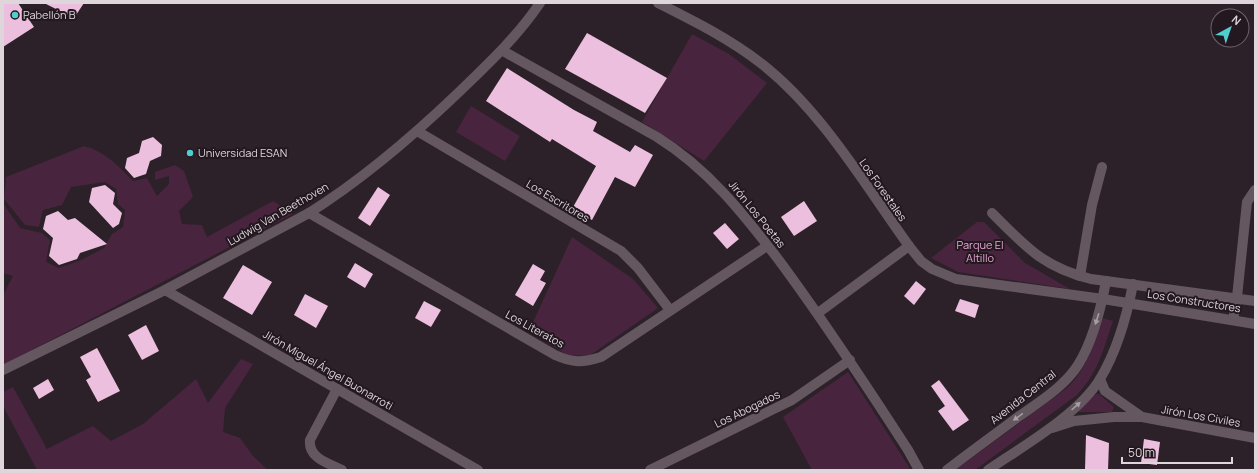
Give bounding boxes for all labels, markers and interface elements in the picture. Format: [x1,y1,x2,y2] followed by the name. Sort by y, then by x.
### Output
[23,7,76,22] place label: Pabellón B
[1210,8,1250,48] north arrow
[10,10,20,20] marker: Pabellón B
[1229,12,1245,28] text: N
[198,145,287,160] place label: Universidad ESAN
[185,148,195,158] marker: Universidad ESAN
[856,155,911,224] street label: Los Forestales
[524,176,593,226] street label: Los Escritores
[726,177,789,251] street label: Jirón Los Poetas
[224,178,331,249] street label: Ludwig Van Beethoven
[957,237,1003,265] park label: Parque El Altillo
[1146,286,1242,315] street label: Los Constructores
[503,306,568,351] street label: Los Literatos
[1093,313,1099,325] one-way arrow
[261,326,396,413] street label: Jirón Miguel Ángel Buonarroti
[987,366,1059,427] street label: Avenida Central
[711,386,782,431] street label: Los Abogados
[1071,401,1081,411] one-way arrow
[1160,401,1242,430] street label: Jirón Los Civiles
[1013,413,1023,421] one-way arrow
[1122,439,1232,465] scale bar
[1128,444,1155,461] text: 50 m

